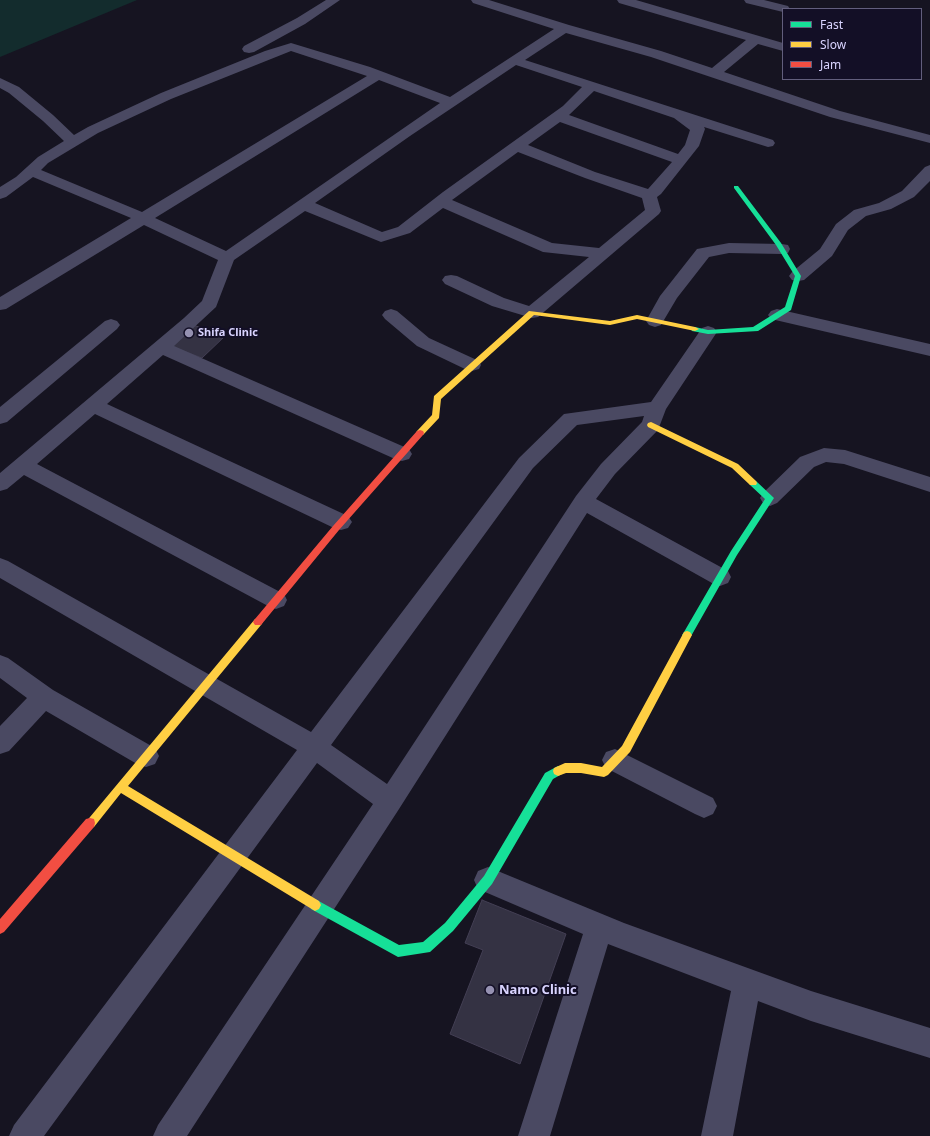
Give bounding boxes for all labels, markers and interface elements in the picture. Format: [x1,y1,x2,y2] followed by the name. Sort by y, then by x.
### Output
[782,8,922,80] legend
[820,16,843,33] text: Fast
[820,36,846,53] text: Slow
[820,56,841,73] text: Jam
[198,326,258,340] place label: Shifa Clinic
[183,327,195,339] marker: Shifa Clinic
[499,982,577,998] place label: Namo Clinic
[484,984,496,996] marker: Namo Clinic

